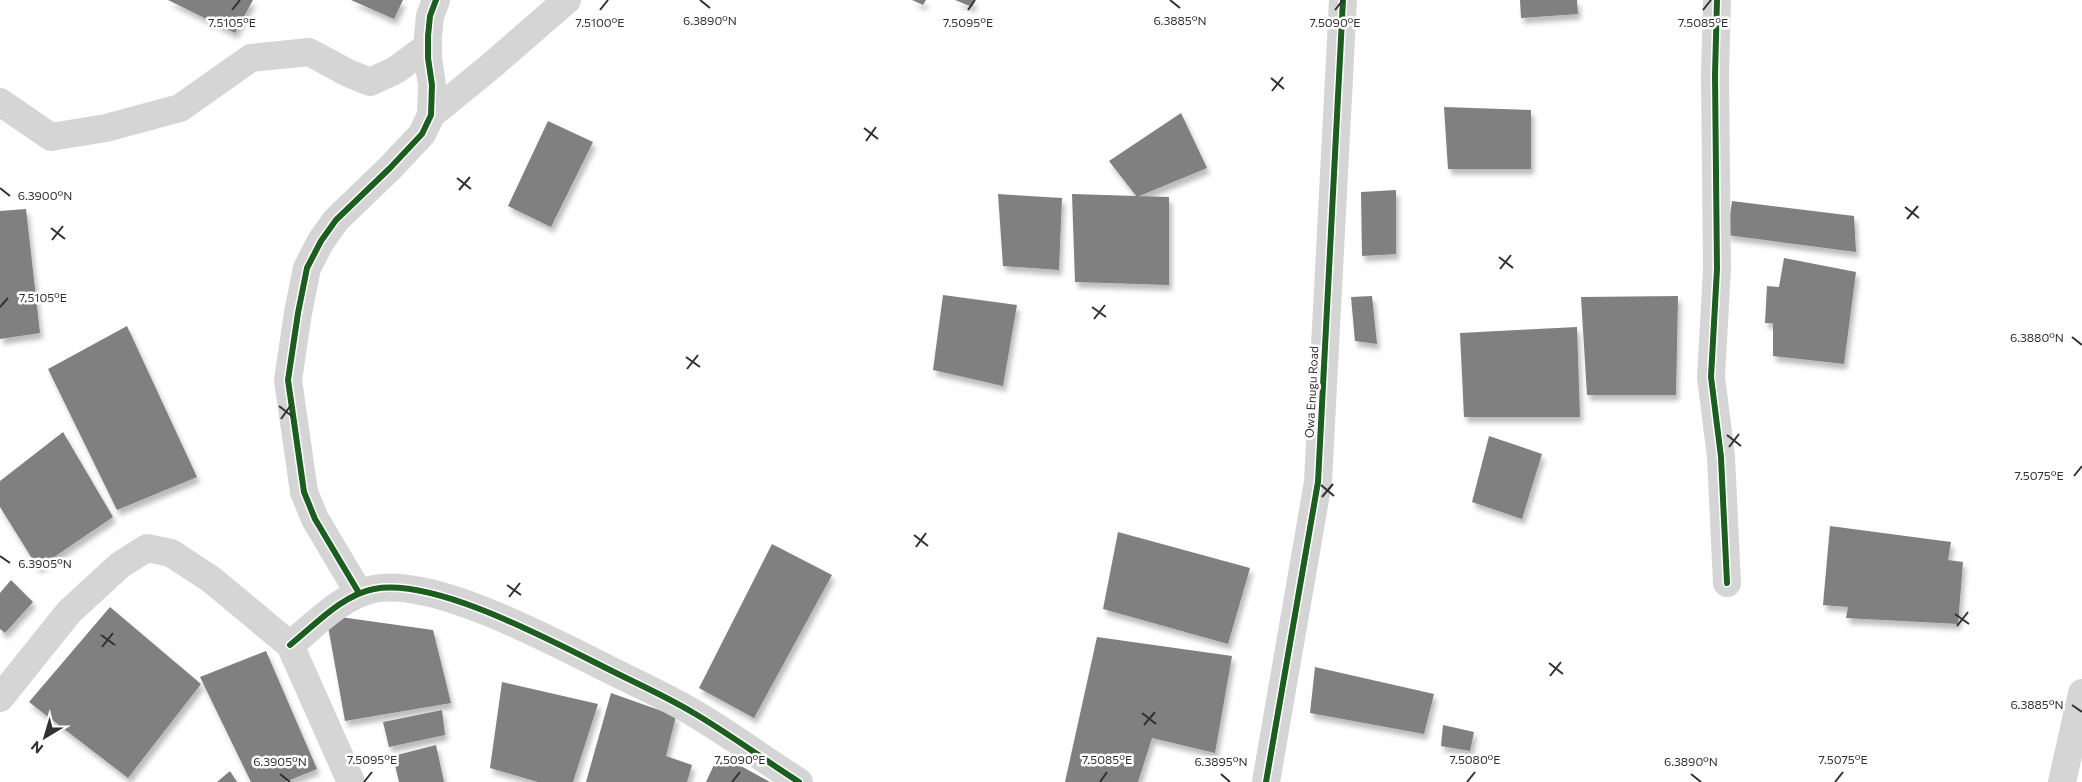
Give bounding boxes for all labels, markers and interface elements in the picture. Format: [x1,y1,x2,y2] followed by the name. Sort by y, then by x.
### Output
[683,13,737,27] text: 6.3890°N
[1154,13,1206,27] text: 6.3885°N
[208,15,256,29] text: 7.5105°E
[576,15,624,29] text: 7.5100°E
[943,15,993,29] text: 7.5095°E
[1310,15,1360,29] text: 7.5090°E
[1678,15,1728,29] text: 7.5085°E
[18,188,72,202] text: 6.3900°N
[19,290,67,304] text: 7.5105°E
[2010,330,2064,344] text: 6.3880°N
[1302,346,1320,438] street label: Owa Enugu Road
[2015,468,2064,482] text: 7.5075°E
[18,556,72,570] text: 6.3905°N
[2011,697,2063,711] text: 6.3885°N
[20,712,70,762] north arrow
[27,738,46,758] text: N
[347,752,397,766] text: 7.5095°E
[715,752,765,766] text: 7.5090°E
[1082,752,1132,766] text: 7.5085°E
[1450,752,1500,766] text: 7.5080°E
[1819,752,1868,766] text: 7.5075°E
[253,754,307,768] text: 6.3905°N
[1195,754,1247,768] text: 6.3895°N
[1664,754,1718,768] text: 6.3890°N

